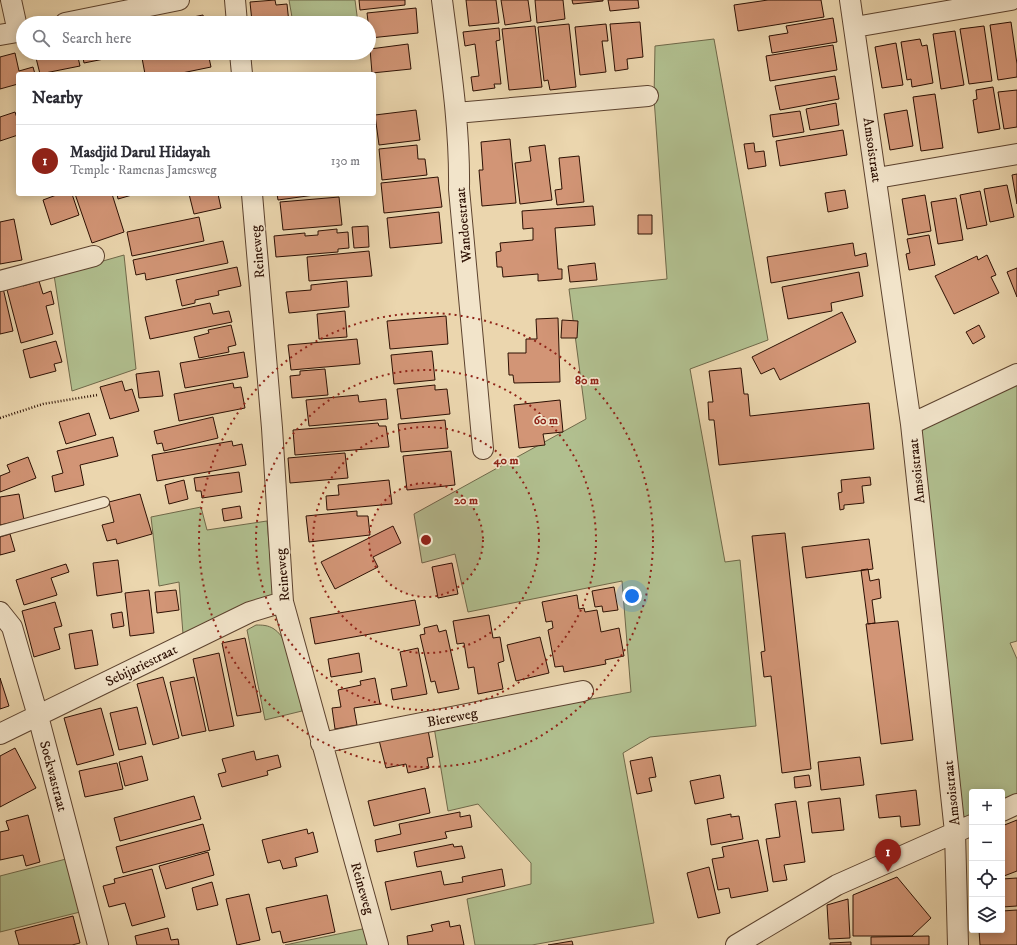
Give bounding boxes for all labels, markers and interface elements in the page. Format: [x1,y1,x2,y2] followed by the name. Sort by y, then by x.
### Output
[16,16,376,60] search box
[30,27,52,49] icon: search
[62,29,131,48] text: Search here
[32,87,82,109] text: Nearby
[859,117,886,184] street label: Amsoistraat
[70,143,210,162] text: Masdjid Darul Hidayah
[43,153,47,169] text: 1
[331,153,360,169] text: 130 m
[70,162,217,178] text: Temple · Ramenas Jamesweg
[452,186,476,264] street label: Wandoestraat
[247,224,269,279] street label: Reineweg
[575,373,599,388] text: 80 m
[534,413,558,428] text: 60 m
[905,437,929,504] street label: Amsoistraat
[493,453,518,468] text: 40 m
[454,493,478,508] text: 20 m
[419,533,433,547] centre of rings
[272,547,294,602] street label: Reineweg
[622,586,642,606] your location
[102,640,181,691] street label: Sebijariestraat
[426,704,479,732] street label: Biereweg
[35,739,71,814] street label: Soekwastraat
[940,759,964,826] street label: Amsoistraat
[969,789,1005,933] map controls
[969,789,1005,825] button: +
[969,825,1005,861] button: −
[875,839,901,872] pin: 1
[346,860,378,917] street label: Reineweg
[969,861,1005,897] button: locate
[969,897,1005,933] button: layers

